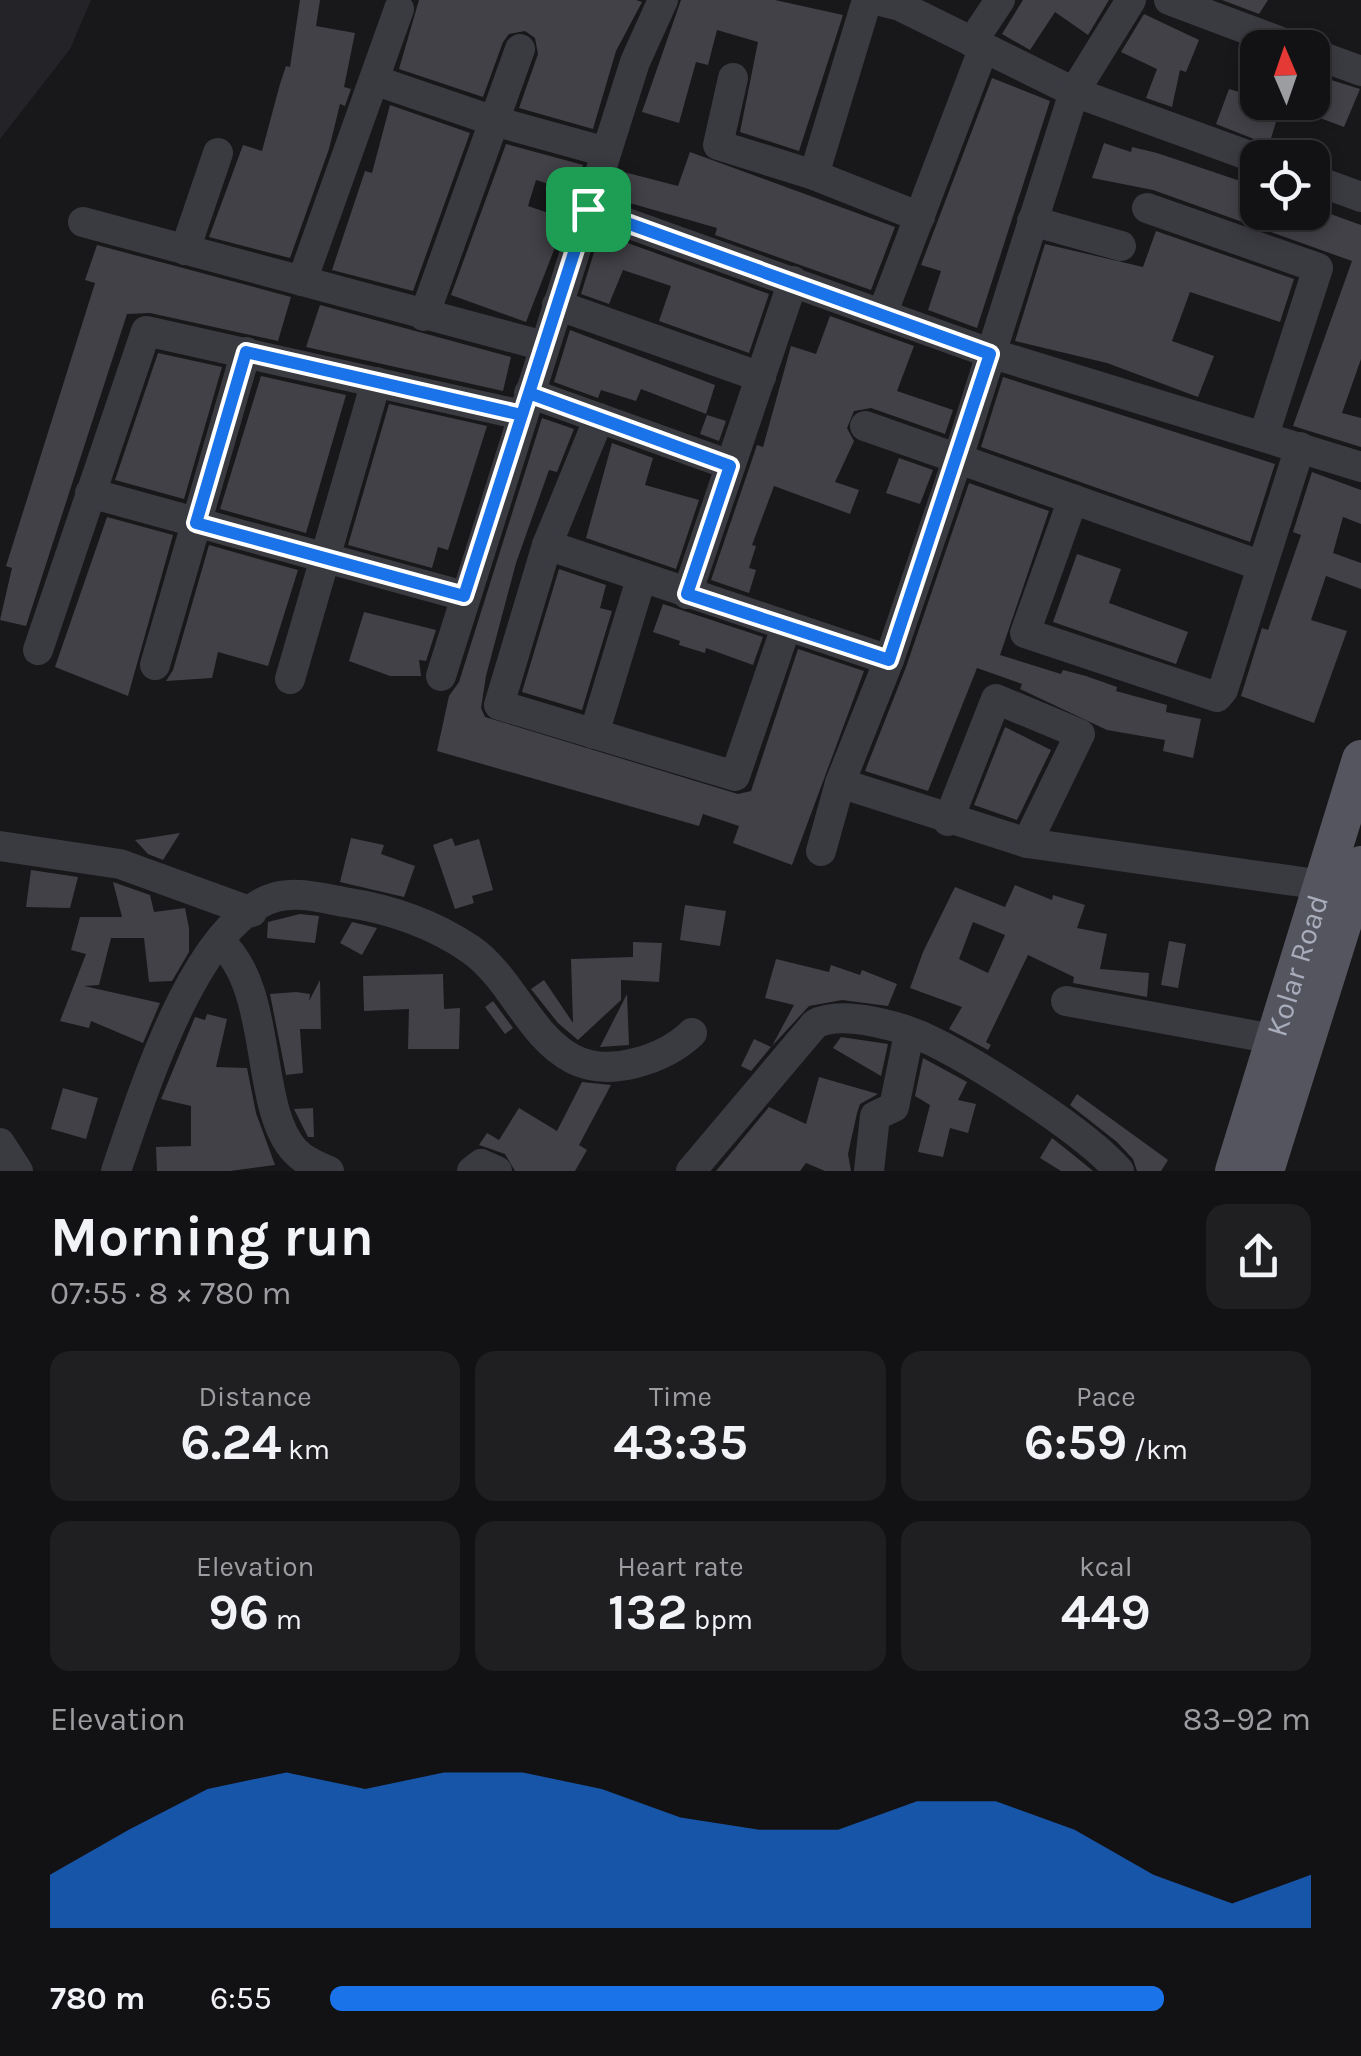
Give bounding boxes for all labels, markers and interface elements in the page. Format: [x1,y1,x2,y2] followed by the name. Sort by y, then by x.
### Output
[1240,30,1330,120] north arrow
[1240,30,1330,230] map controls
[1240,140,1330,230] button: locate
[546,167,631,252] pin
[561,182,616,237] icon: arrive
[1259,890,1336,1041] street label: Kolar Road
[1206,1204,1311,1309] button: share
[50,1205,374,1269] text: Morning run
[50,1275,291,1312] text: 07:55 · 8 × 780 m
[199,1380,312,1413] text: Distance
[649,1380,712,1413] text: Time
[1076,1380,1136,1413] text: Pace
[180,1413,281,1472] text: 6.24
[613,1413,748,1472] text: 43:35
[1024,1413,1127,1472] text: 6:59
[281,1433,330,1466] text: km
[1127,1433,1188,1466] text: /km
[196,1550,314,1583] text: Elevation
[617,1550,744,1583] text: Heart rate
[1079,1550,1133,1583] text: kcal
[208,1583,269,1642] text: 96
[608,1583,687,1642] text: 132
[1061,1583,1151,1642] text: 449
[269,1603,302,1636] text: m
[687,1603,753,1636] text: bpm
[50,1701,185,1738] text: Elevation
[1183,1701,1311,1738] text: 83–92 m
[50,1980,145,2017] text: 780 m
[210,1980,272,2017] text: 6:55

